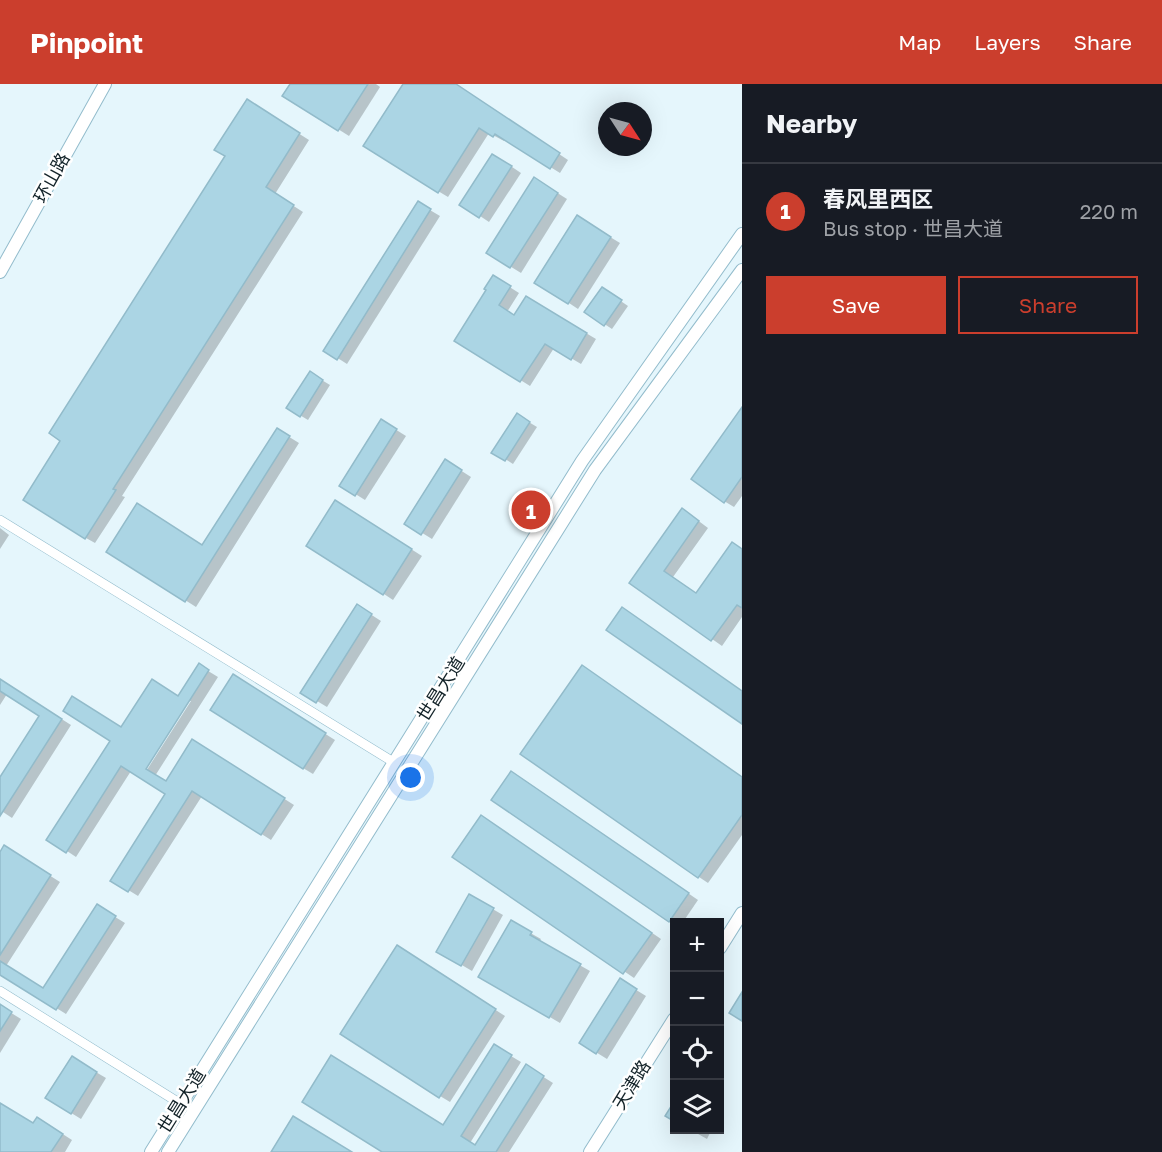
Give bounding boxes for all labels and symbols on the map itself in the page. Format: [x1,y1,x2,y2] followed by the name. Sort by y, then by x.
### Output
[598,102,652,156] north arrow
[28,149,74,206] street label: 环山路
[512,488,550,532] pin: 1
[412,652,469,725] street label: 世昌大道
[396,763,425,792] your location
[608,1056,655,1113] street label: 天津路
[153,1064,210,1137] street label: 世昌大道

